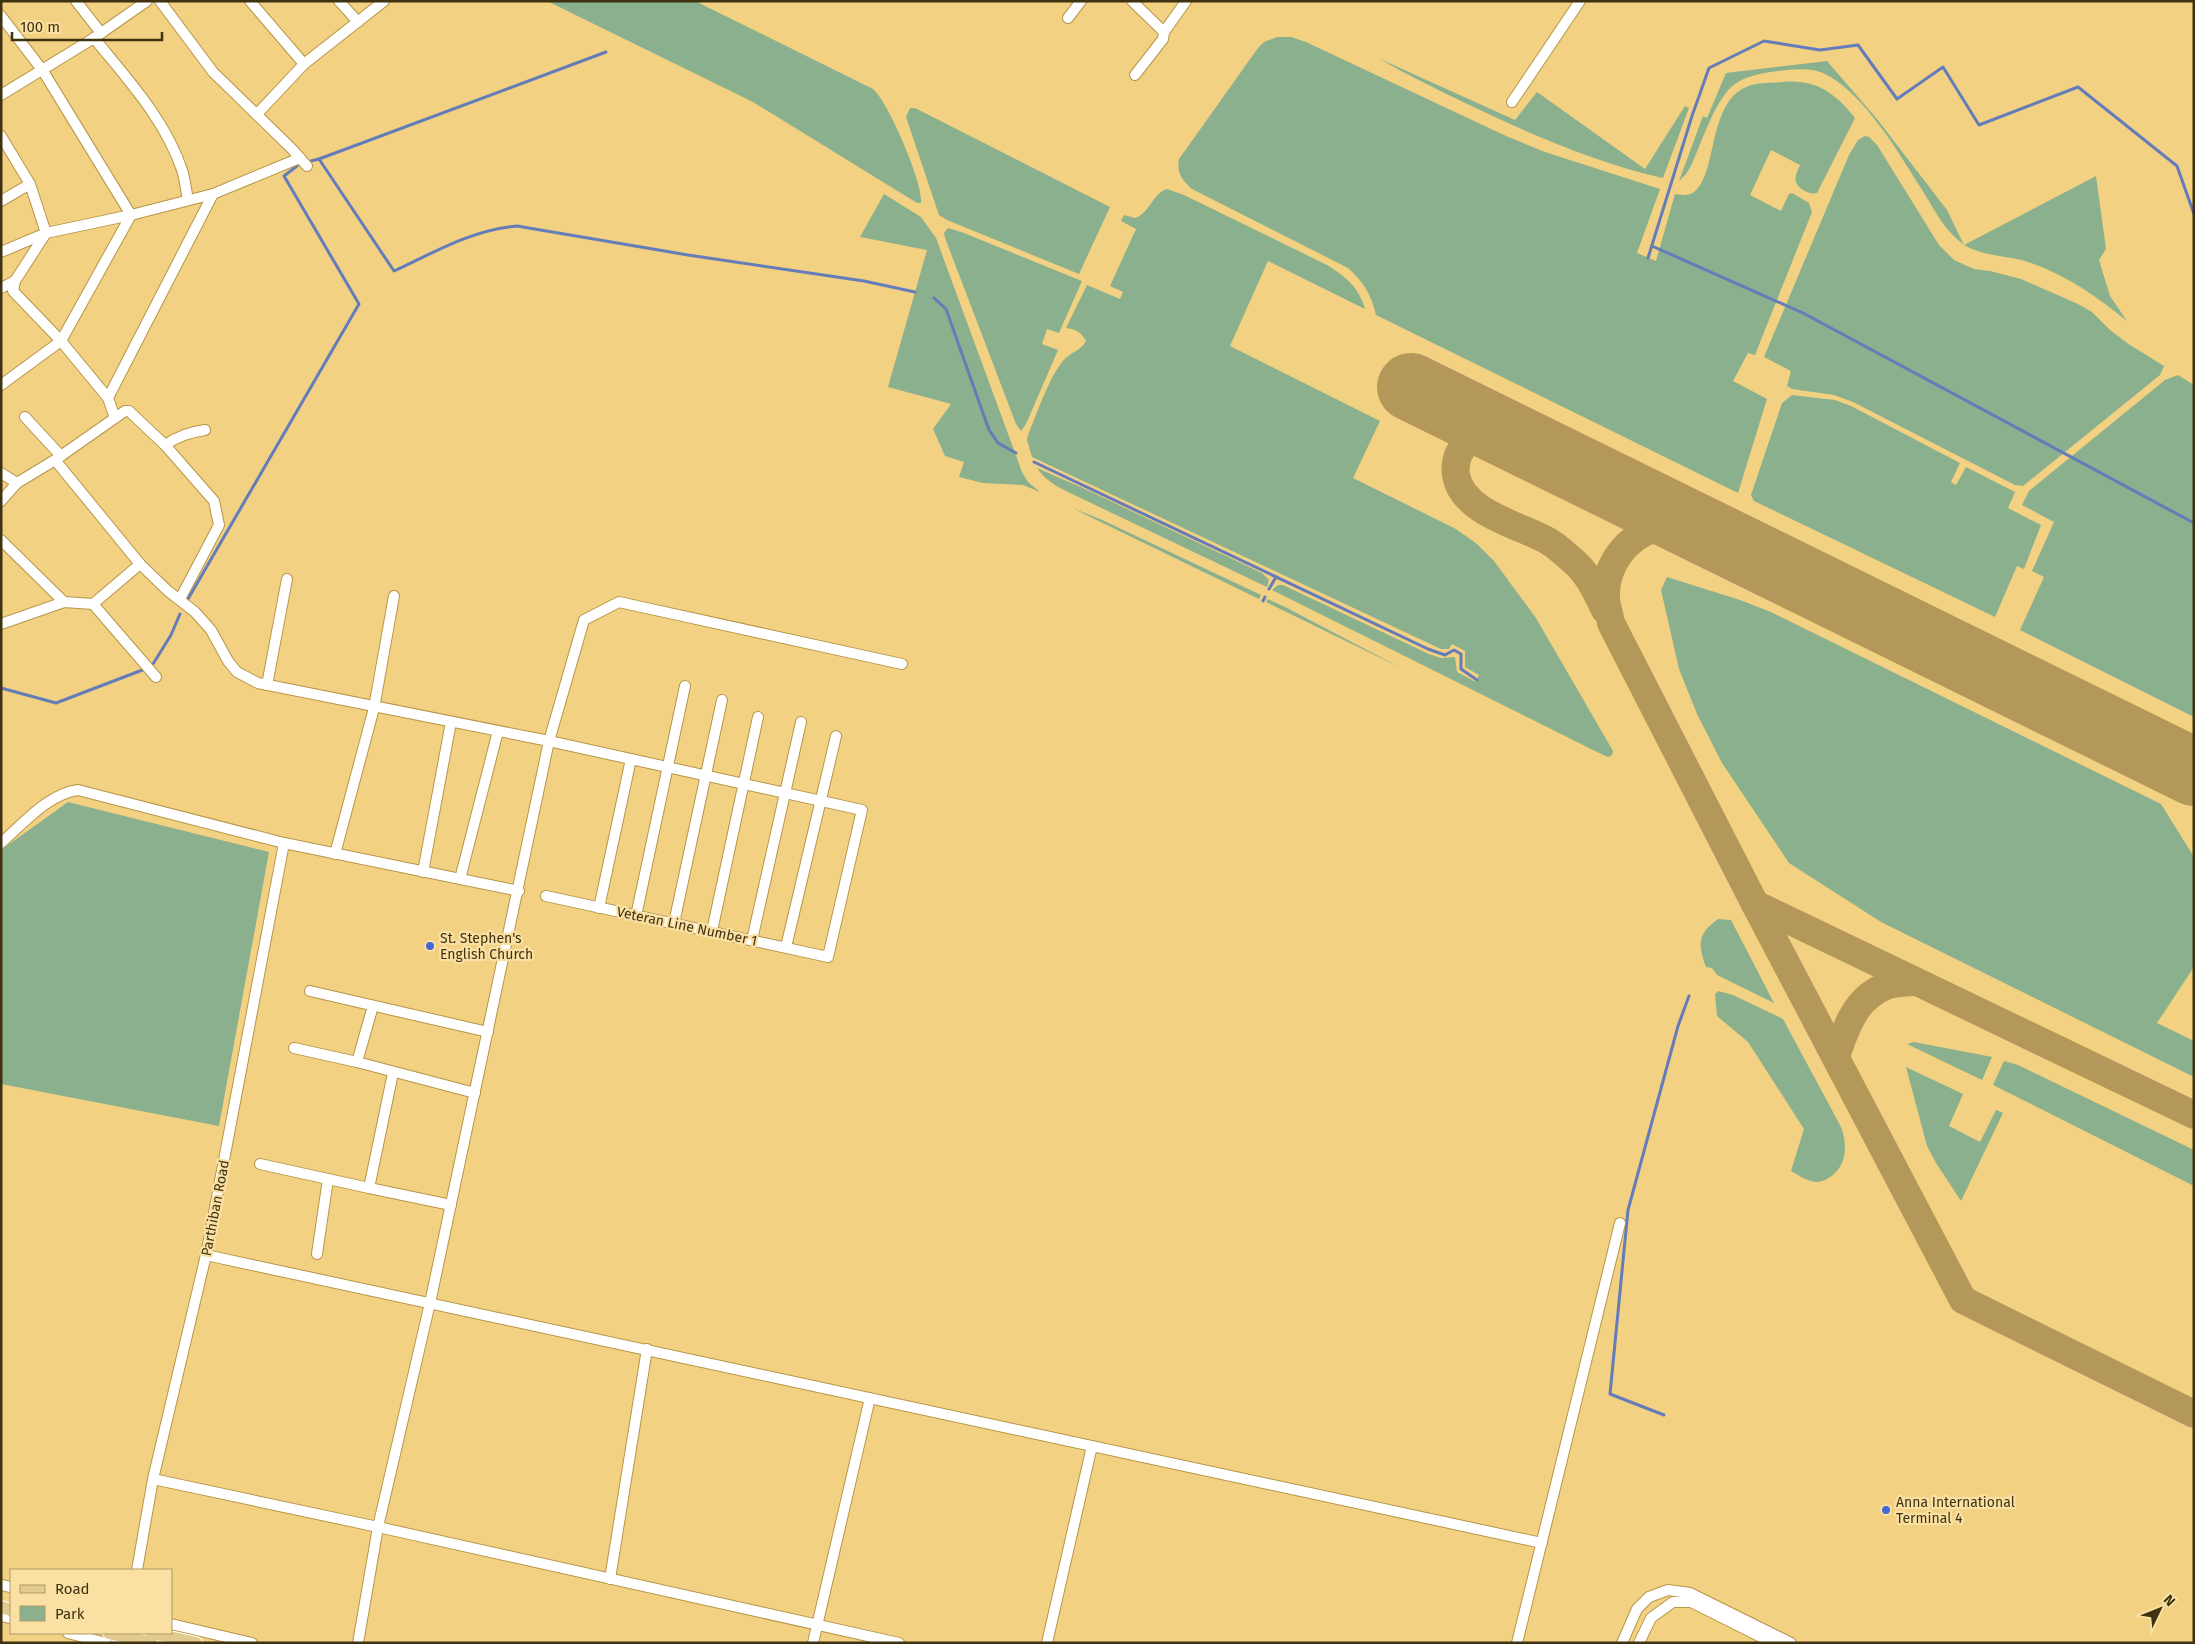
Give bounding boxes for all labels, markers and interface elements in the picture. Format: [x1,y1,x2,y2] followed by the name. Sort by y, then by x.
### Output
[12,10,162,42] scale bar
[20,18,60,36] text: 100 m
[615,903,759,950] street label: Veteran Line Number 1
[440,930,533,963] place label: St. Stephen's English Church
[424,940,436,952] marker: St. Stephen's English Church
[198,1159,233,1258] street label: Parthiban Road
[1896,1494,2015,1527] place label: Anna International Terminal 4
[1880,1504,1892,1516] marker: Anna International Terminal 4
[10,1569,172,1634] legend
[55,1580,90,1598] text: Road
[2135,1584,2185,1634] north arrow
[2160,1591,2179,1610] text: N
[55,1605,85,1623] text: Park

